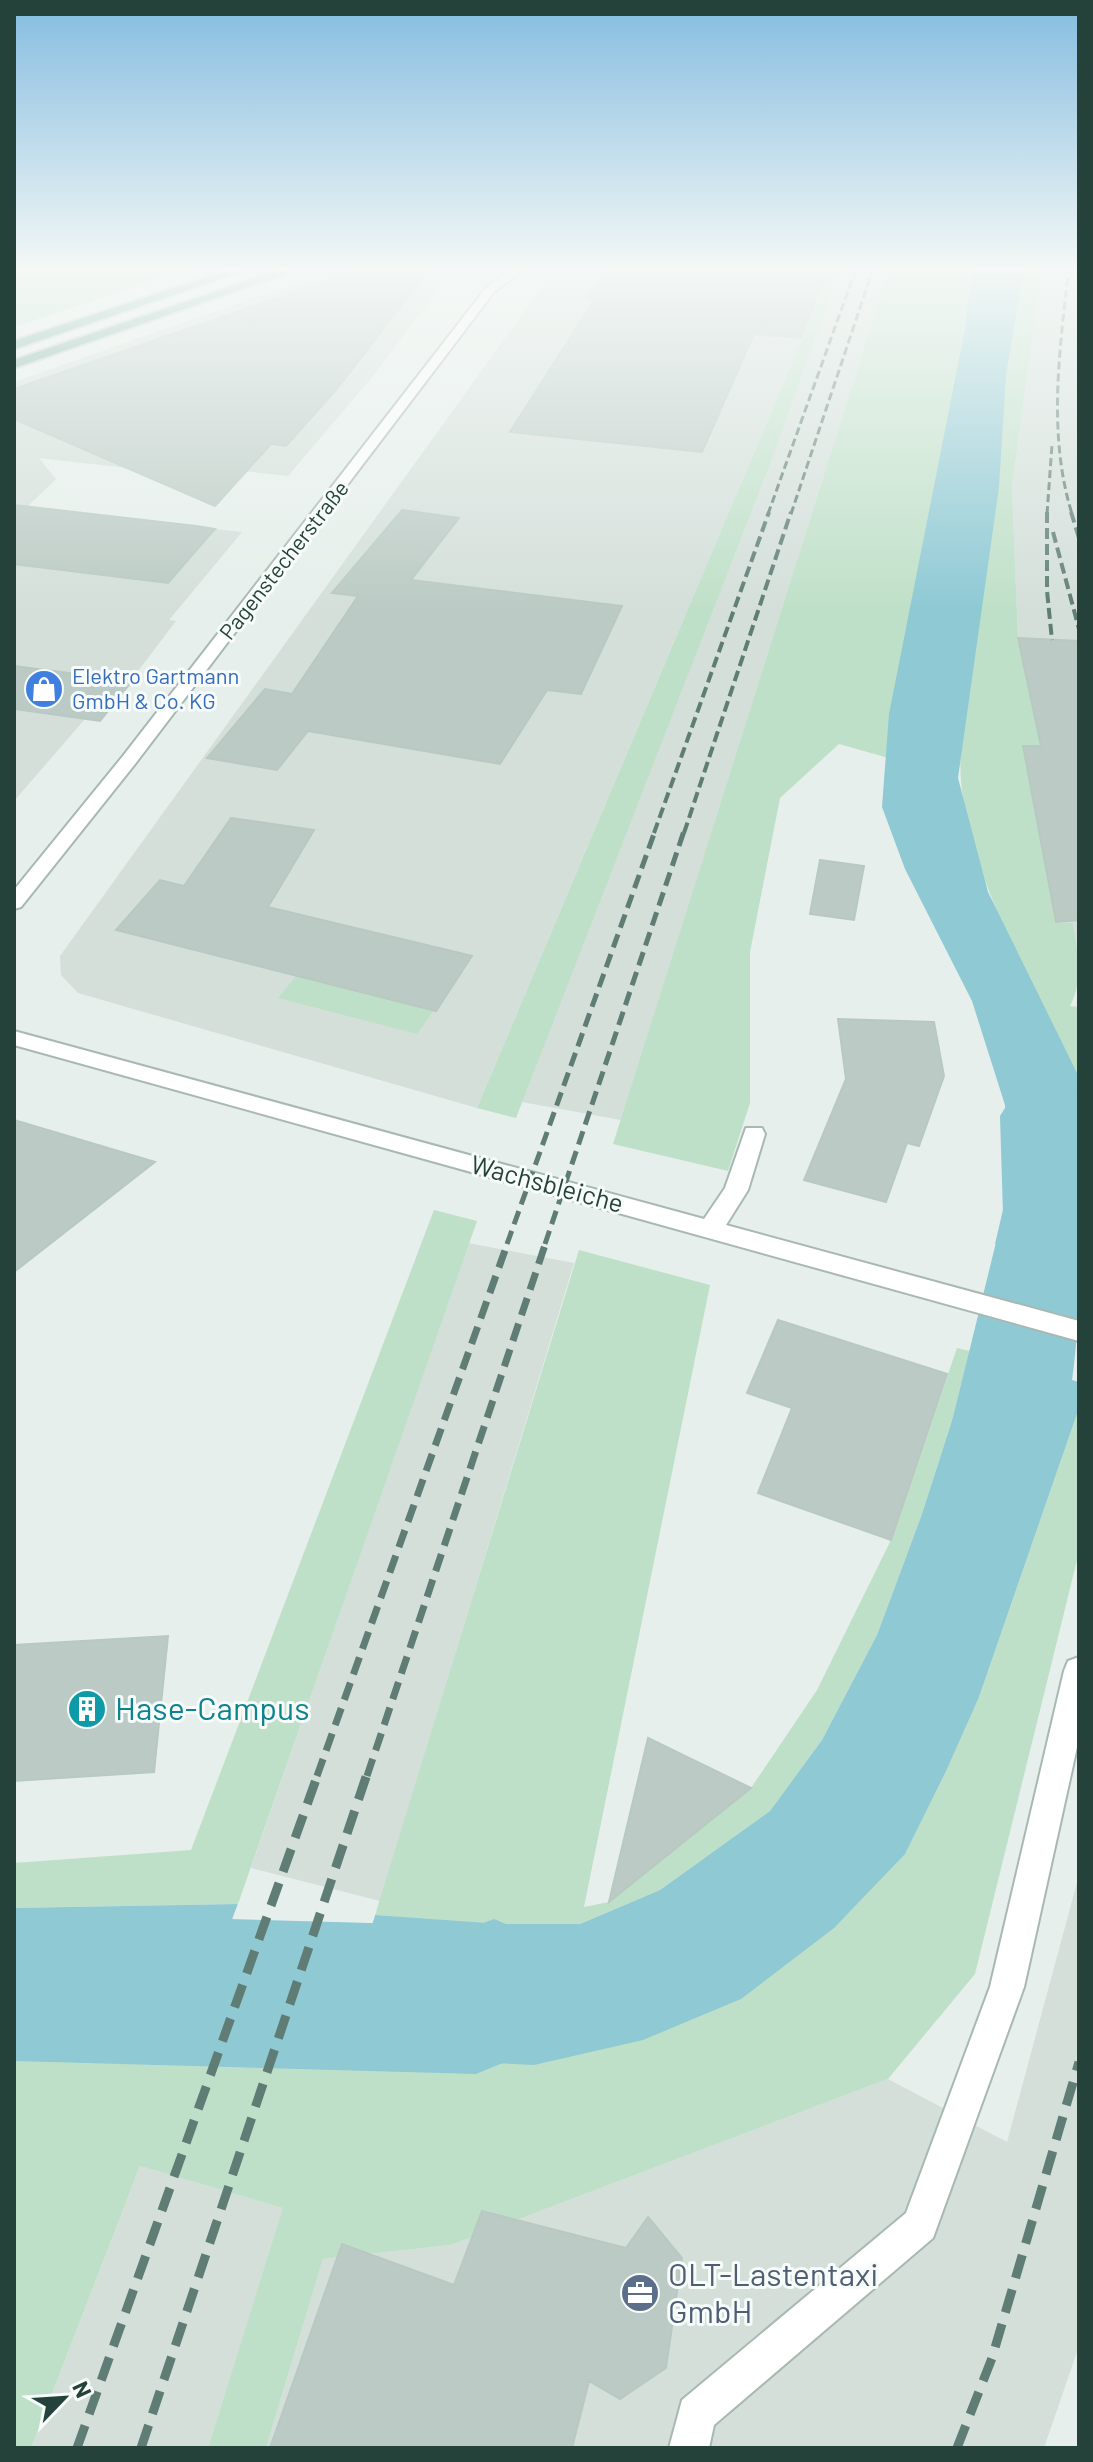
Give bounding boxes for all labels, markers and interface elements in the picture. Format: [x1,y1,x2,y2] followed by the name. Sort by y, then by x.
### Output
[213,475,353,644] street label: Pagenstecherstraße
[72,662,239,713] place label: Elektro Gartmann GmbH & Co. KG
[23,668,65,710] shop icon: Elektro Gartmann GmbH & Co. KG
[468,1147,627,1218] street label: Wachsbleiche
[66,1688,108,1730] building icon: Hase-Campus
[115,1688,310,1726] place label: Hase-Campus
[668,2254,879,2329] place label: OLT-Lastentaxi GmbH
[619,2272,661,2314] office icon: OLT-Lastentaxi GmbH
[24,2358,104,2438] north arrow
[68,2377,98,2401] text: N

